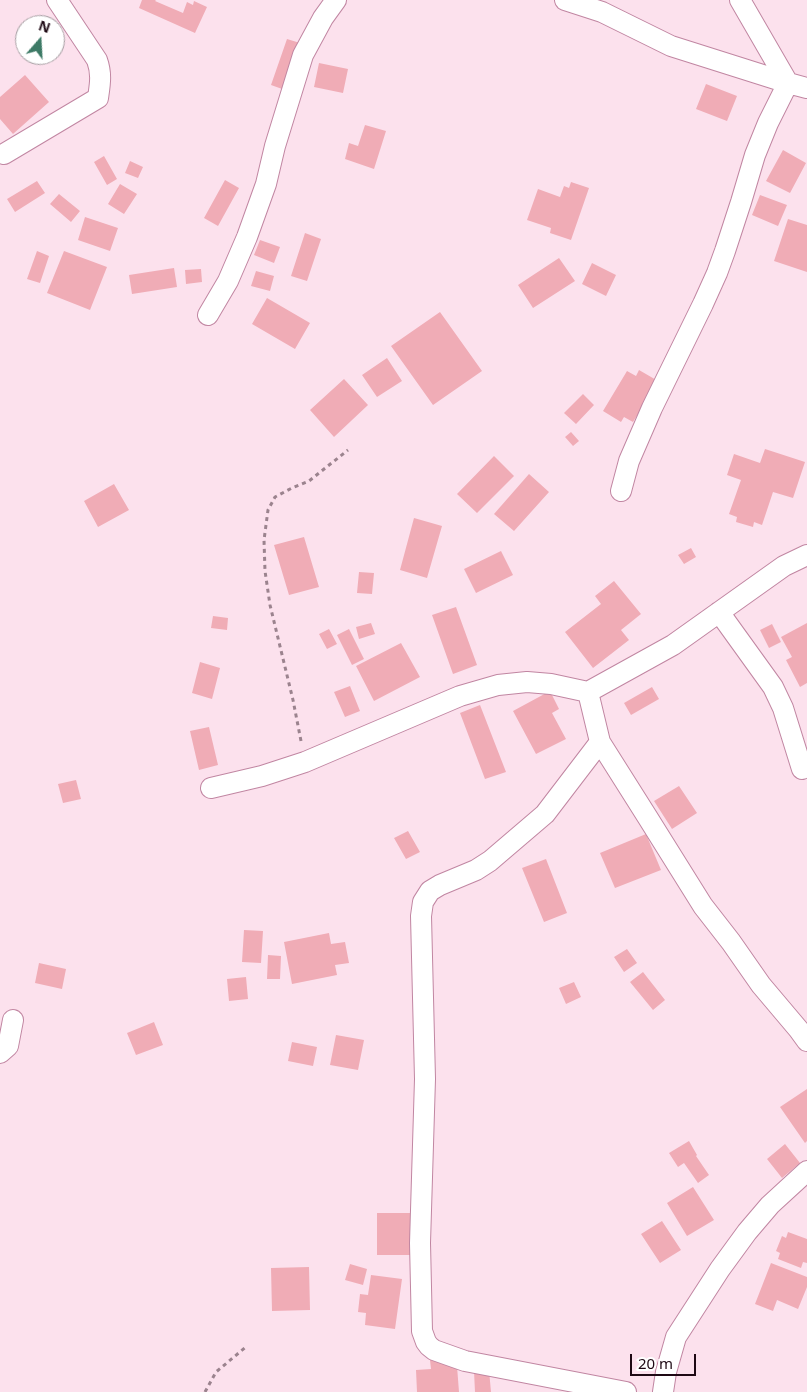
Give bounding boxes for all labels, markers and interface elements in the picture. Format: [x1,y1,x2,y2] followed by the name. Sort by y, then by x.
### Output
[15,15,65,65] north arrow
[36,15,53,37] text: N
[632,1344,698,1376] scale bar
[638,1353,673,1373] text: 20 m

